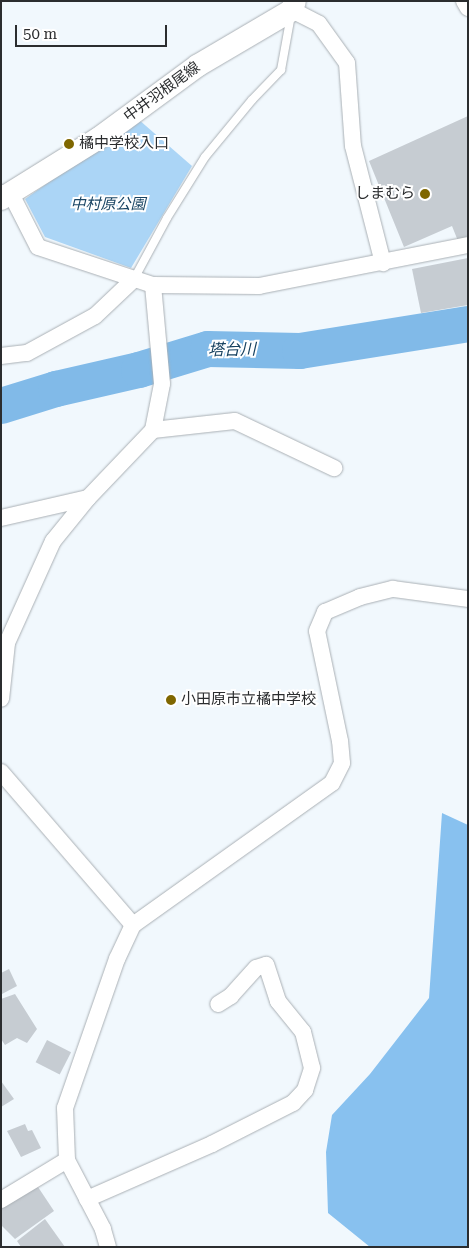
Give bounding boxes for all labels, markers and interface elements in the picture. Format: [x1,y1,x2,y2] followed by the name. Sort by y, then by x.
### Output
[18,15,170,47] scale bar
[23,25,57,43] text: 50 m
[120,58,204,126] street label: 中井羽根尾線
[79,135,169,153] place label: 橘中学校入口
[63,138,75,150] marker: 橘中学校入口
[355,185,415,203] place label: しまむら
[419,188,431,200] marker: しまむら
[71,196,145,214] park label: 中村原公園
[208,340,256,360] water label: 塔台川
[181,691,316,709] place label: 小田原市立橘中学校
[165,694,177,706] marker: 小田原市立橘中学校

